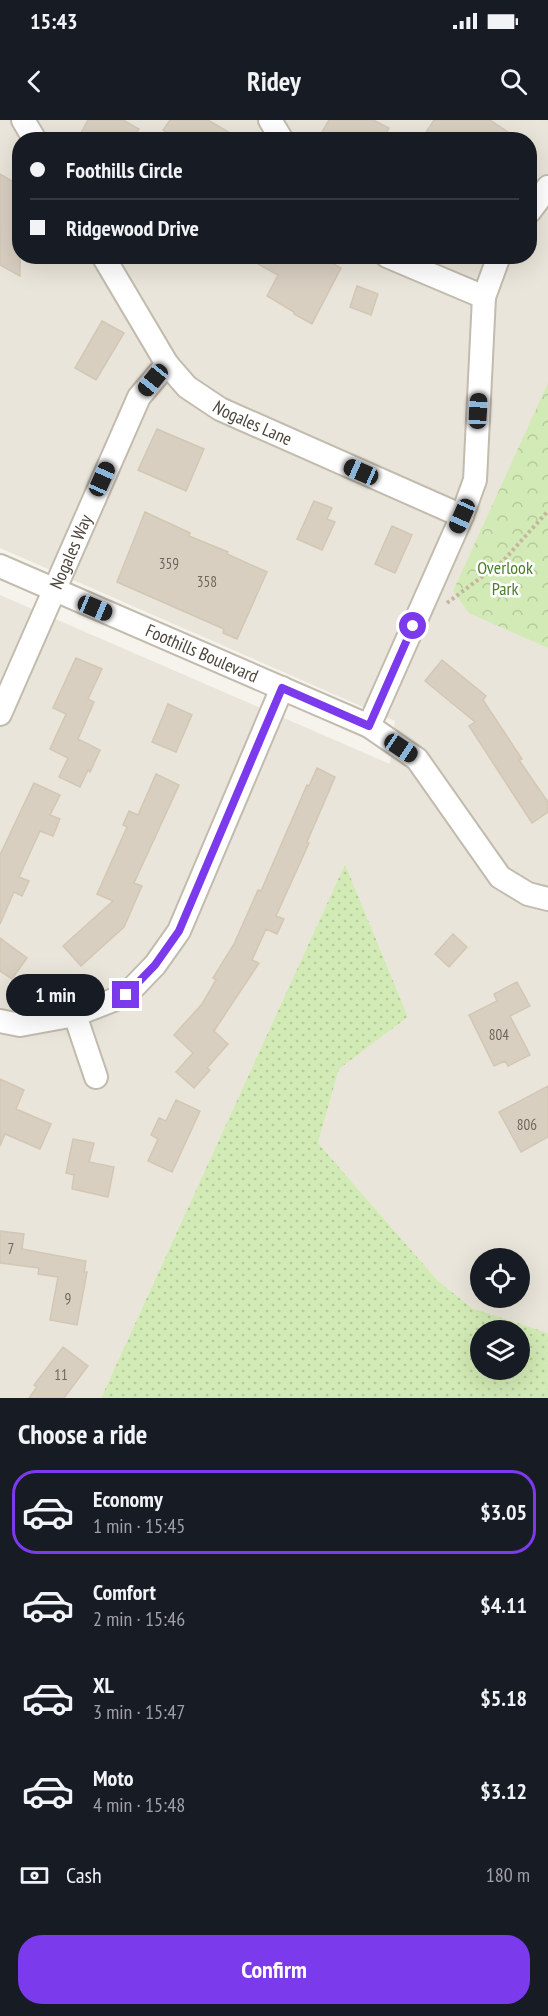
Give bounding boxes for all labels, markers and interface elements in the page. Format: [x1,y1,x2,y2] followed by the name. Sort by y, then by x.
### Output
[30,7,78,35] text: 15:43
[247,64,301,98] text: Ridey
[18,65,51,98] icon: back
[497,65,530,98] icon: search
[66,156,183,184] text: Foothills Circle
[66,214,199,242] text: Ridgewood Drive
[135,360,171,400] car
[468,393,488,429] car
[208,395,295,450] street label: Nogales Lane
[341,456,381,488] car
[86,459,118,499] car
[446,496,478,536] car
[44,511,97,593] street label: Nogales Way
[159,554,179,573] house number: 359
[477,556,533,600] park label: Overlook Park
[197,572,217,591] house number: 358
[75,593,115,623] car
[399,612,426,639] route start
[142,619,262,688] street label: Foothills Boulevard
[381,730,421,766] car
[6,974,105,1016] callout: 1 min
[112,981,139,1008] route end
[35,982,76,1008] text: 1 min
[489,1025,509,1044] house number: 804
[517,1115,537,1134] house number: 806
[8,1239,14,1258] house number: 7
[470,1248,530,1380] map controls
[470,1248,530,1308] button: locate
[65,1289,71,1308] house number: 9
[470,1320,530,1380] button: layers
[54,1365,68,1384] house number: 11
[18,1417,147,1451] text: Choose a ride
[21,1485,75,1539] icon: car
[93,1485,163,1513] text: Economy
[480,1498,527,1526] text: $3.05
[93,1513,185,1539] text: 1 min · 15:45
[21,1578,75,1632] icon: car
[93,1578,156,1606] text: Comfort
[480,1591,527,1619] text: $4.11
[93,1606,185,1632] text: 2 min · 15:46
[21,1671,75,1725] icon: car
[93,1671,114,1699] text: XL
[480,1684,527,1712] text: $5.18
[93,1699,185,1725] text: 3 min · 15:47
[21,1764,75,1818] icon: car
[93,1764,134,1792] text: Moto
[480,1777,527,1805] text: $3.12
[93,1792,185,1818] text: 4 min · 15:48
[18,1859,51,1892] icon: cash
[66,1861,102,1889] text: Cash
[486,1862,530,1888] text: 180 m
[18,1935,530,2004] button: Confirm

